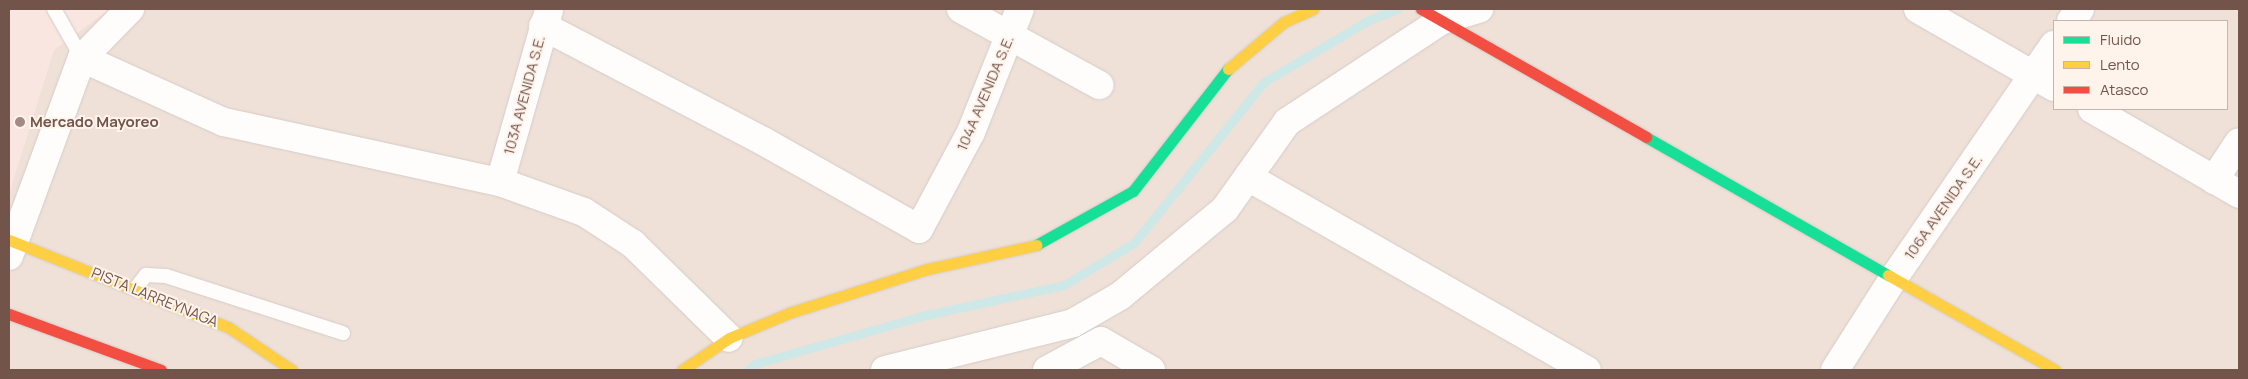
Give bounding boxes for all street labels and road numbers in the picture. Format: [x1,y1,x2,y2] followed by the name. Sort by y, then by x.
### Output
[499,33,549,157] street label: 103A AVENIDA S.E.
[953,33,1017,153] street label: 104A AVENIDA S.E.
[1900,151,1986,263] street label: 106A AVENIDA S.E.
[89,263,221,331] street label: PISTA LARREYNAGA

